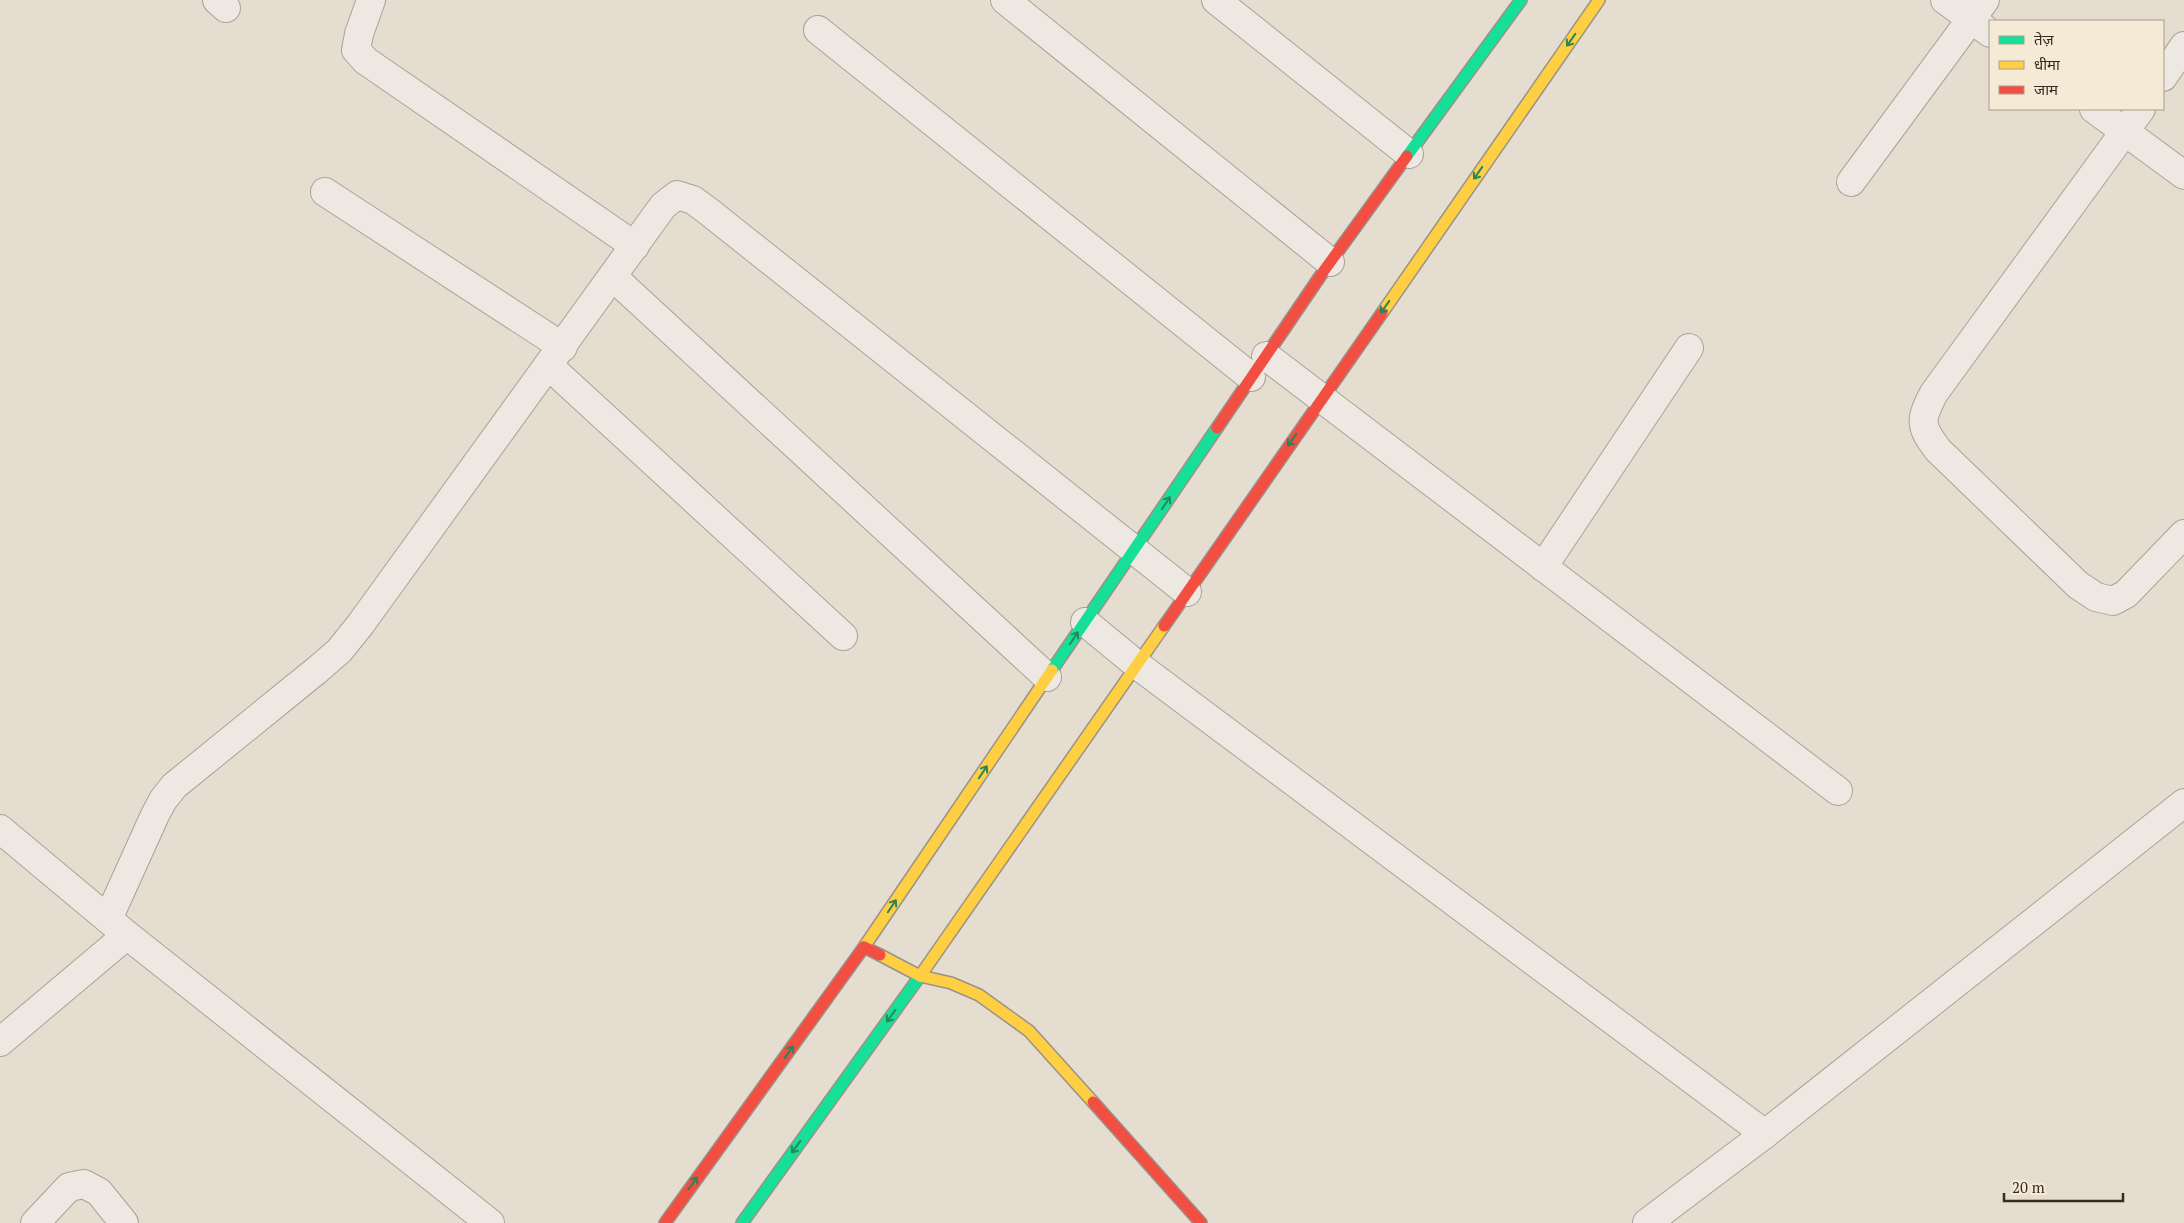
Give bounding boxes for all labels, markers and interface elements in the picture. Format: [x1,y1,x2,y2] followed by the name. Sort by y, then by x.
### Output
[1989,20,2164,110] legend
[2034,29,2055,49] text: तेज़
[1566,33,1576,47] one-way arrow
[2034,54,2061,74] text: धीमा
[2034,79,2059,99] text: जाम
[1473,166,1483,180] one-way arrow
[1380,300,1390,314] one-way arrow
[1287,433,1297,447] one-way arrow
[1160,496,1171,510] one-way arrow
[1069,631,1079,645] one-way arrow
[978,765,988,779] one-way arrow
[887,900,897,914] one-way arrow
[886,1009,897,1022] one-way arrow
[783,1046,794,1059] one-way arrow
[791,1140,801,1154] one-way arrow
[2004,1170,2123,1202] scale bar
[688,1177,699,1191] one-way arrow
[2012,1177,2045,1197] text: 20 m

